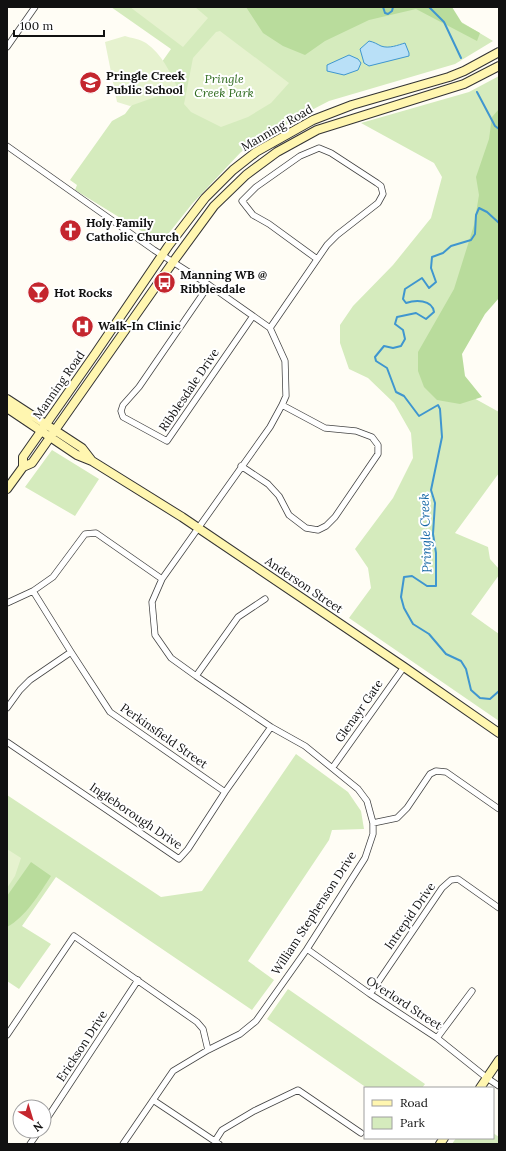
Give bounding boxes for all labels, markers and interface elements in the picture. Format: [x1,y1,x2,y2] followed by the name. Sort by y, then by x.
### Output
[14,12,104,38] scale bar
[20,18,53,33] text: 100 m
[106,68,185,97] place label: Pringle Creek Public School
[77,70,103,96] school or university icon: Pringle Creek Public School
[194,71,254,100] park label: Pringle Creek Park
[238,101,315,154] street label: Manning Road
[86,215,180,244] place label: Holy Family Catholic Church
[58,217,84,243] church icon: Holy Family Catholic Church
[180,267,267,296] place label: Manning WB @ Ribblesdale
[152,269,178,295] bus stop icon: Manning WB @ Ribblesdale
[26,280,52,306] bar icon: Hot Rocks
[54,285,112,300] place label: Hot Rocks
[70,313,96,339] hospital icon: Walk-In Clinic
[98,318,181,333] place label: Walk-In Clinic
[155,345,222,434] street label: Ribblesdale Drive
[29,348,88,422] street label: Manning Road
[416,493,435,573] water label: Pringle Creek
[262,552,346,616] street label: Anderson Street
[331,676,386,745] street label: Glenayr Gate
[118,700,211,771] street label: Perkinsfield Street
[87,779,186,852] street label: Ingleborough Drive
[268,848,359,977] street label: William Stephenson Drive
[381,879,438,952] street label: Intrepid Drive
[364,973,445,1033] street label: Overlord Street
[53,1007,110,1084] street label: Erickson Drive
[364,1087,494,1139] legend
[400,1095,428,1110] text: Road
[12,1099,52,1139] north arrow
[400,1115,426,1130] text: Park
[30,1119,46,1135] text: N

